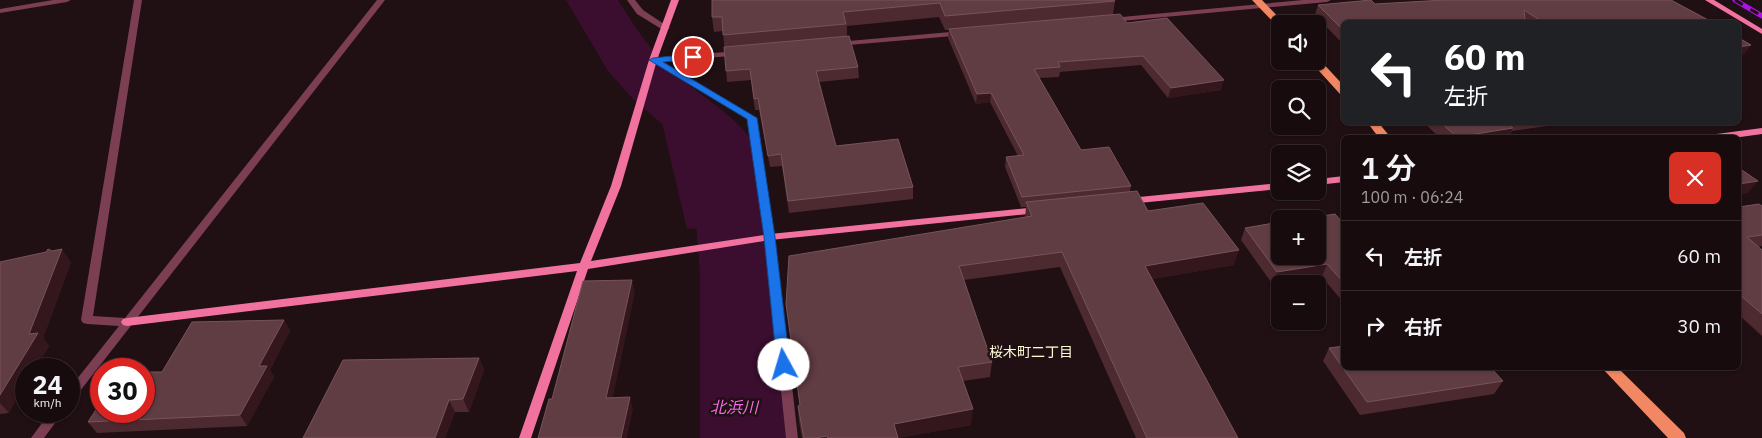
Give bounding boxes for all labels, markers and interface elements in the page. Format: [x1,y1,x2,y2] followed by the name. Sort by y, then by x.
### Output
[1271,15,1326,330] map controls
[1271,15,1326,70] button: sound
[1444,34,1526,80] text: 60 m
[672,36,714,78] pin
[1361,40,1426,105] icon: left
[679,43,707,71] icon: arrive
[1271,80,1326,135] button: search
[1444,81,1488,110] text: 左折
[1271,145,1326,200] button: layers
[1361,148,1416,187] text: 1 分
[1669,152,1721,204] button: close
[1361,187,1463,207] text: 100 m · 06:24
[1271,210,1326,265] button: +
[1361,242,1389,270] icon: left
[1677,244,1721,268] text: 60 m
[1404,245,1442,269] text: 左折
[1271,275,1326,330] button: −
[1361,312,1389,340] icon: right
[1677,314,1721,338] text: 30 m
[1404,315,1442,339] text: 右折
[757,338,809,390] position arrow
[989,343,1073,361] district label: 桜木町二丁目
[90,358,155,423] speed limit sign: 30
[32,368,63,401] text: 24
[33,395,62,410] text: km/h
[710,397,760,417] water label: 北浜川

